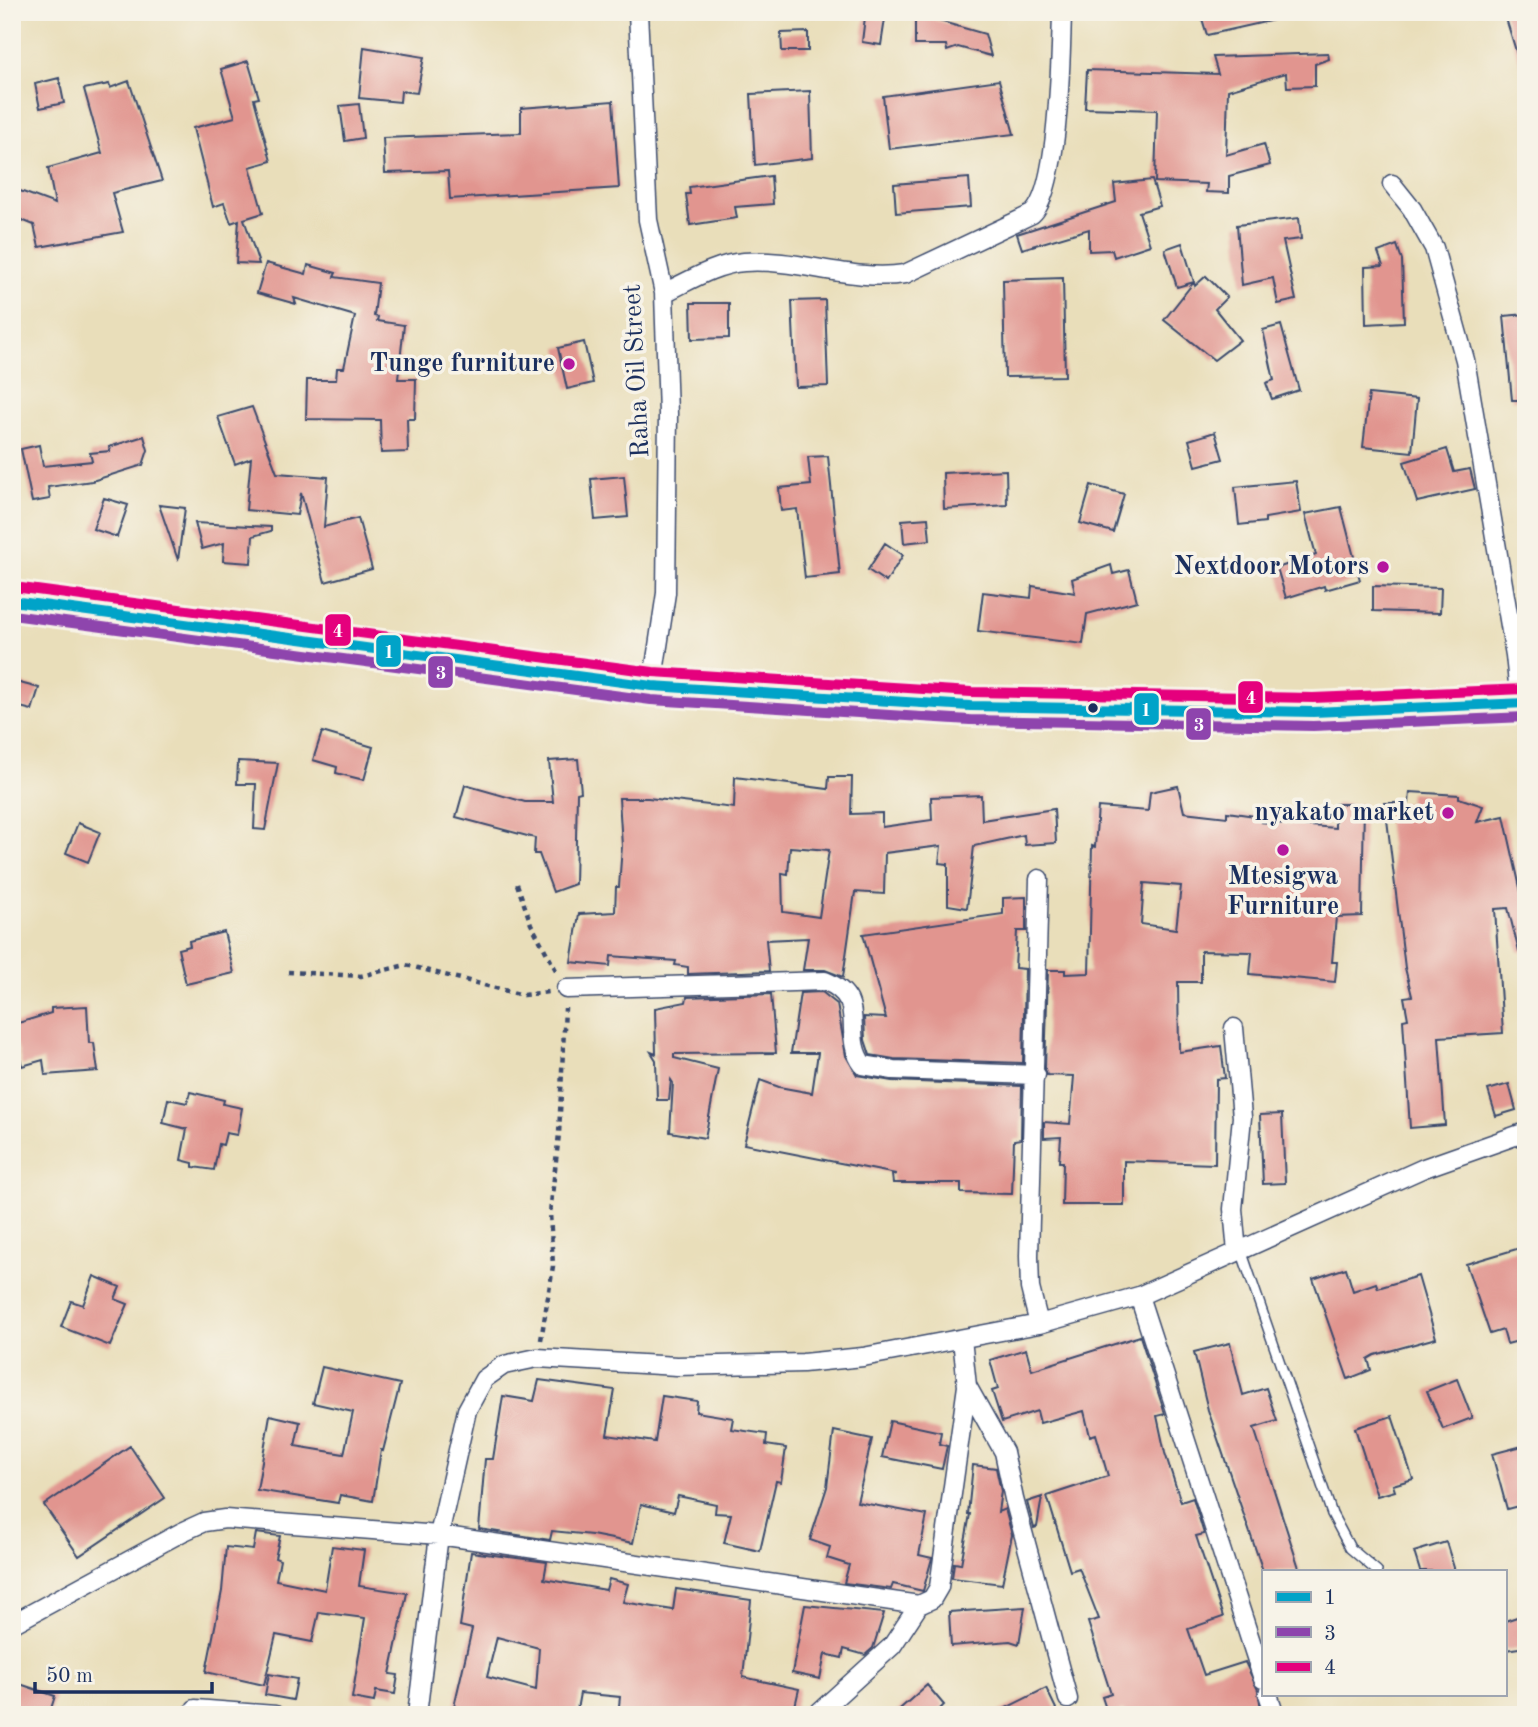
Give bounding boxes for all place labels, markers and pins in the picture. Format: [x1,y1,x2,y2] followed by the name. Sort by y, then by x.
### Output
[370,351,555,377] place label: Tunge furniture
[561,356,577,372] marker: Tunge furniture
[1174,554,1369,580] place label: Nextdoor Motors
[1375,559,1391,575] marker: Nextdoor Motors
[1086,701,1100,715] unlabelled marker
[1254,800,1434,826] place label: nyakato market
[1440,805,1456,821] marker: nyakato market
[1275,842,1291,858] marker: Mtesigwa Furniture
[1227,864,1339,920] place label: Mtesigwa Furniture

